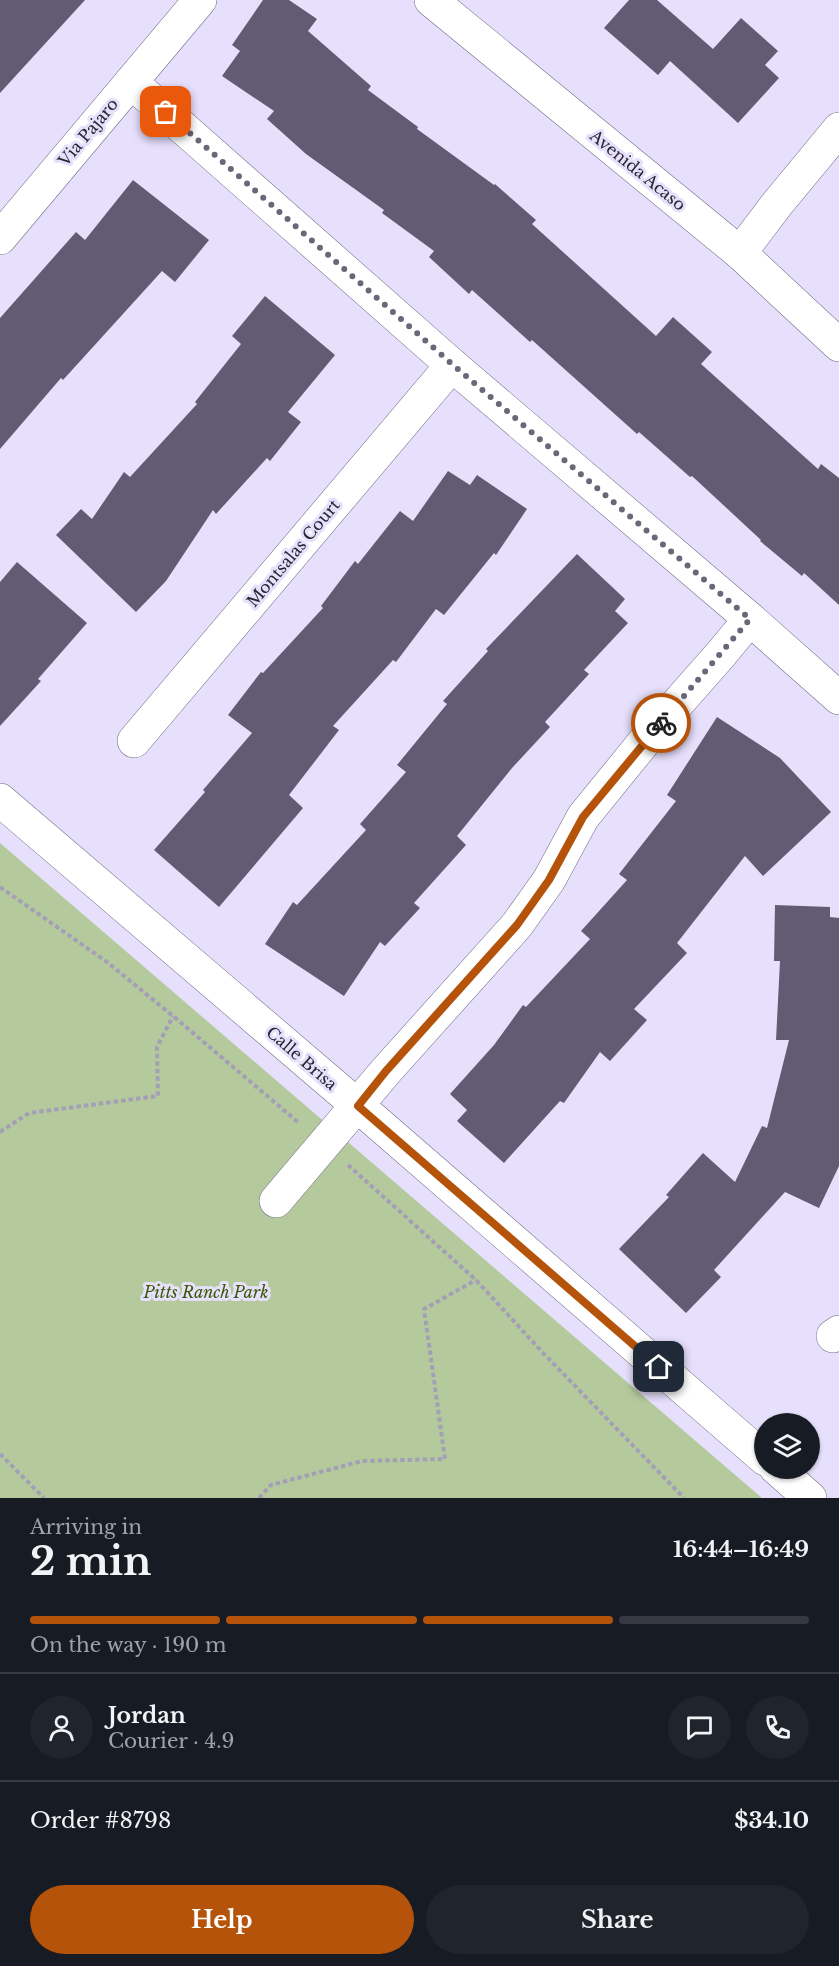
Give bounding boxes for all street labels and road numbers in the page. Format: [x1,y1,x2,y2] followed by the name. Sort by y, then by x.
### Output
[53,94,122,171] street label: Via Pajaro
[585,125,690,215] street label: Avenida Acaso
[242,495,344,611] street label: Montsalas Court
[262,1022,342,1094] street label: Calle Brisa

